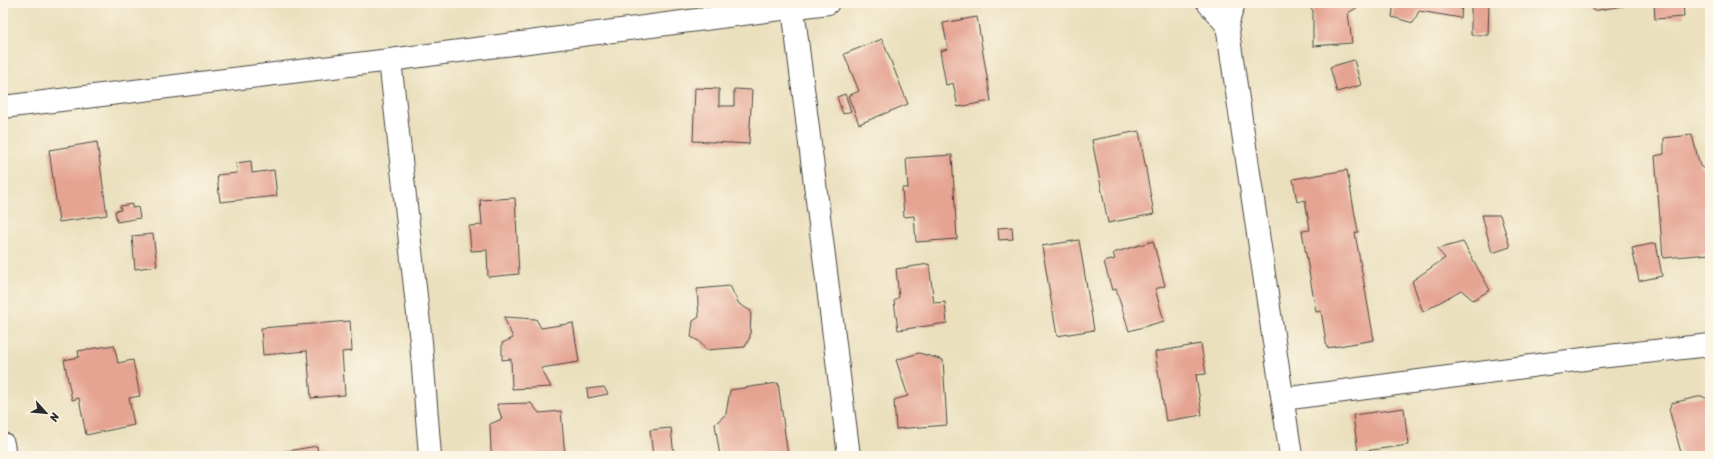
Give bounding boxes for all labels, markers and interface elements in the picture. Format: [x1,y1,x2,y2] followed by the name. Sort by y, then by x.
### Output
[26,393,66,433] north arrow
[44,409,65,425] text: N

